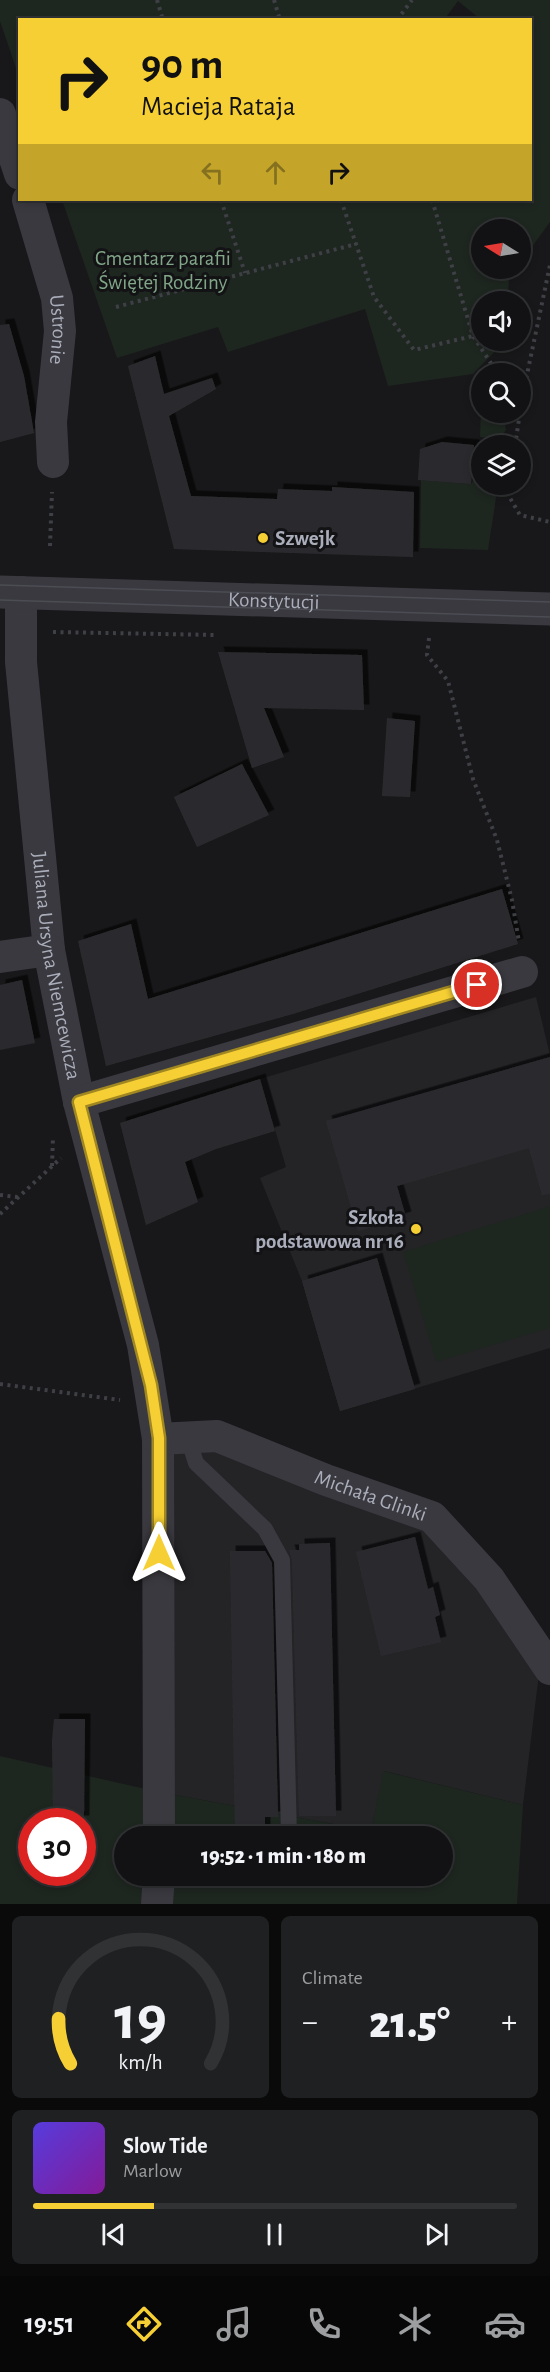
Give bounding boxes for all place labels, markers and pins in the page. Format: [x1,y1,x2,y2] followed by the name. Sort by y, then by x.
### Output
[275,528,336,549] place label: Szwejk
[256,531,270,545] marker: Szwejk
[451,959,502,1010] pin
[255,1207,404,1252] place label: Szkoła podstawowa nr 16
[409,1222,423,1236] marker: Szkoła podstawowa nr 16

